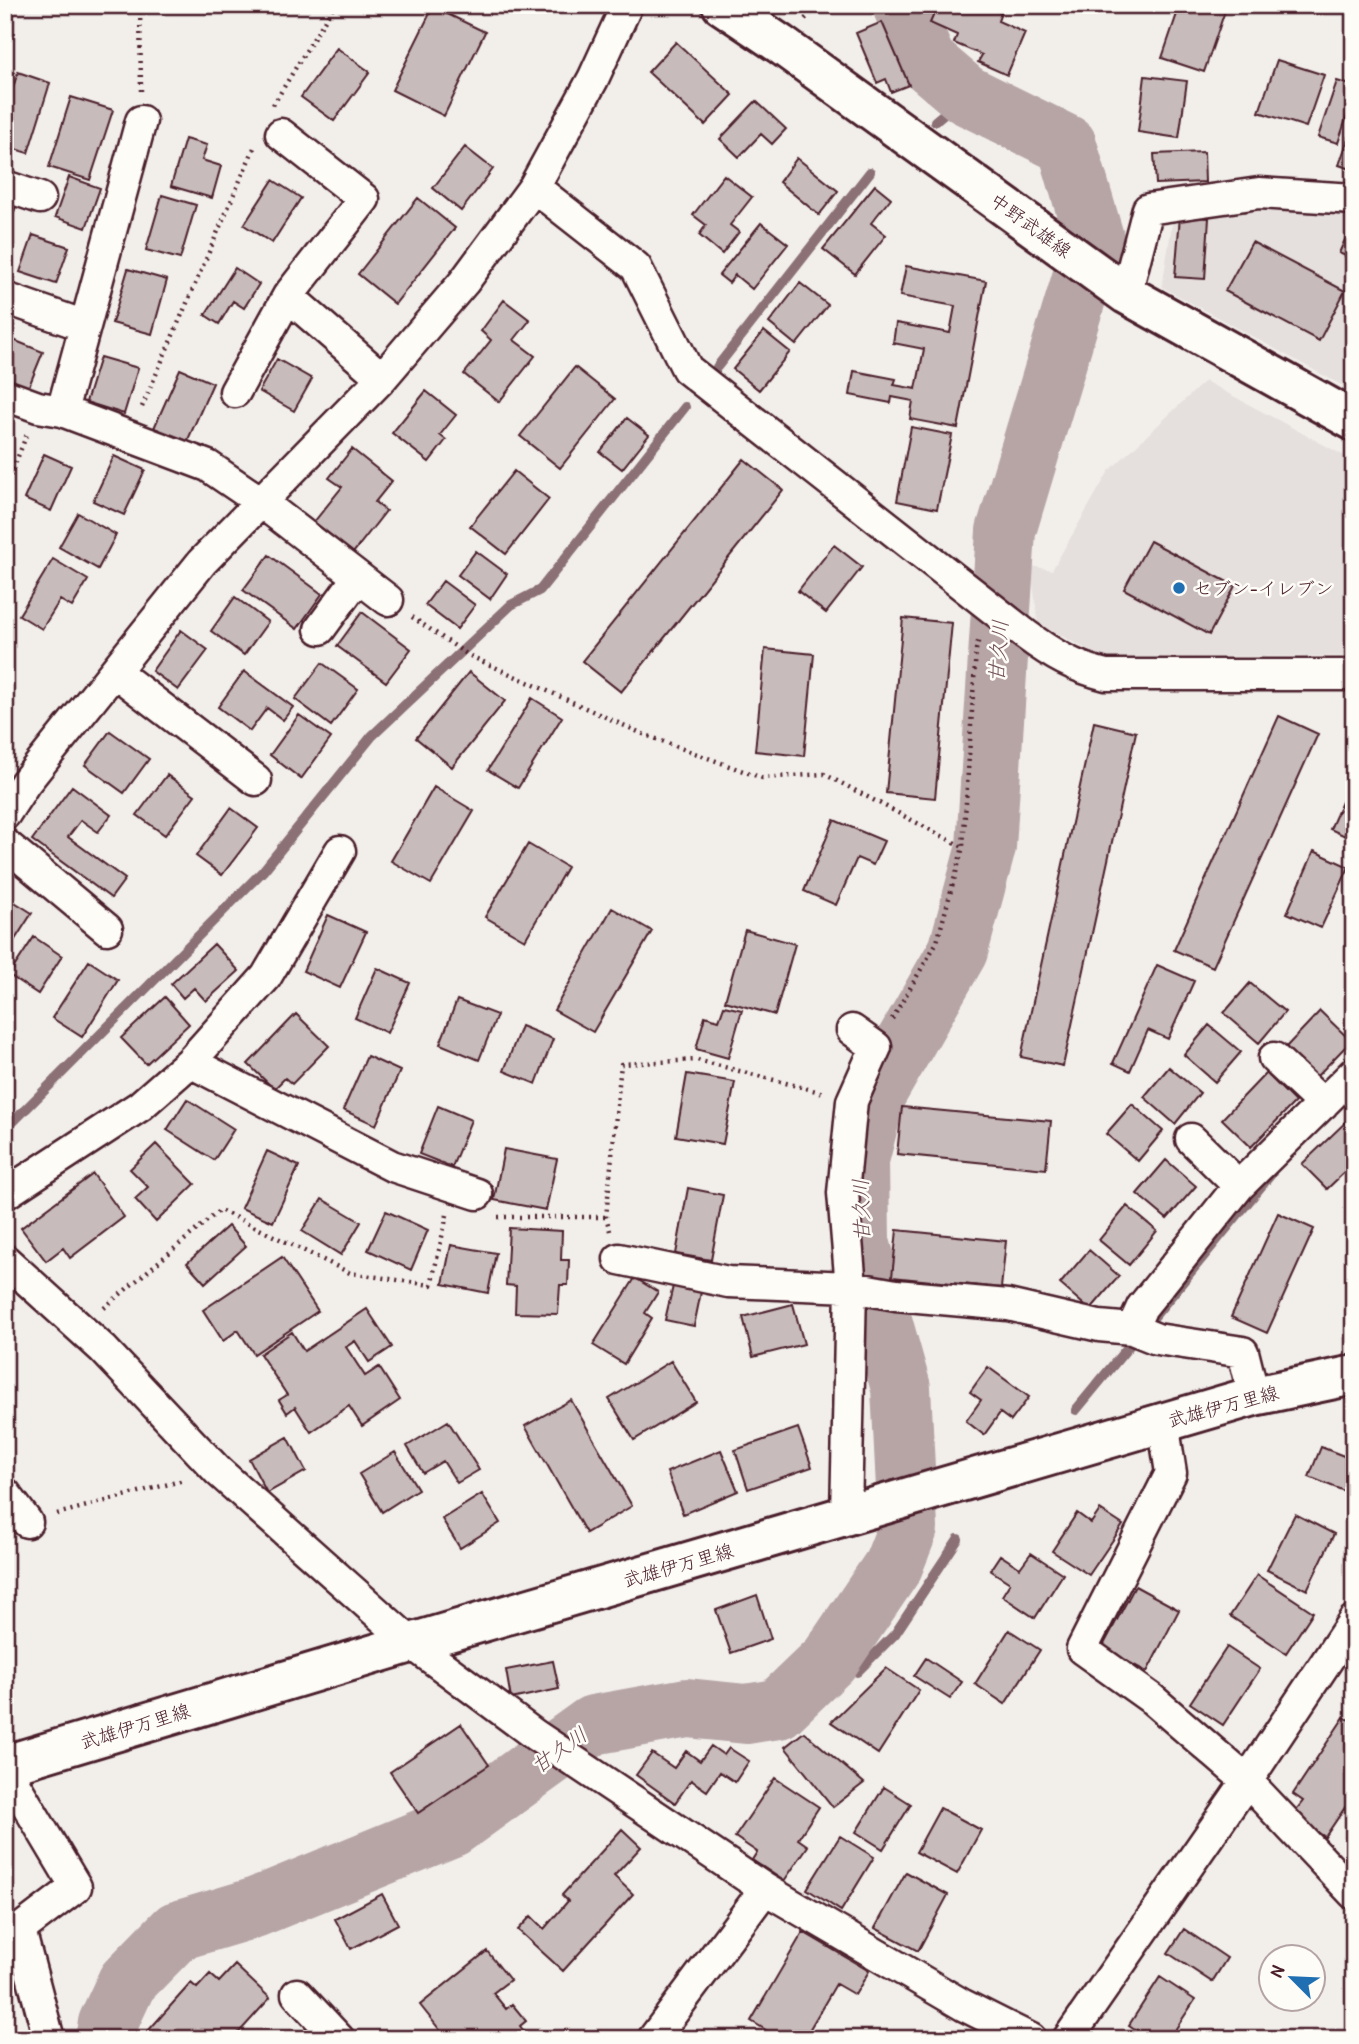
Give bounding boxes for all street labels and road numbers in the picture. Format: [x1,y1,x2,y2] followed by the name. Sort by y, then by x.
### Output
[985,187,1077,263] street label: 中野武雄線
[1165,1379,1281,1433] street label: 武雄伊万里線
[620,1537,736,1593] street label: 武雄伊万里線
[77,1697,193,1755] street label: 武雄伊万里線

